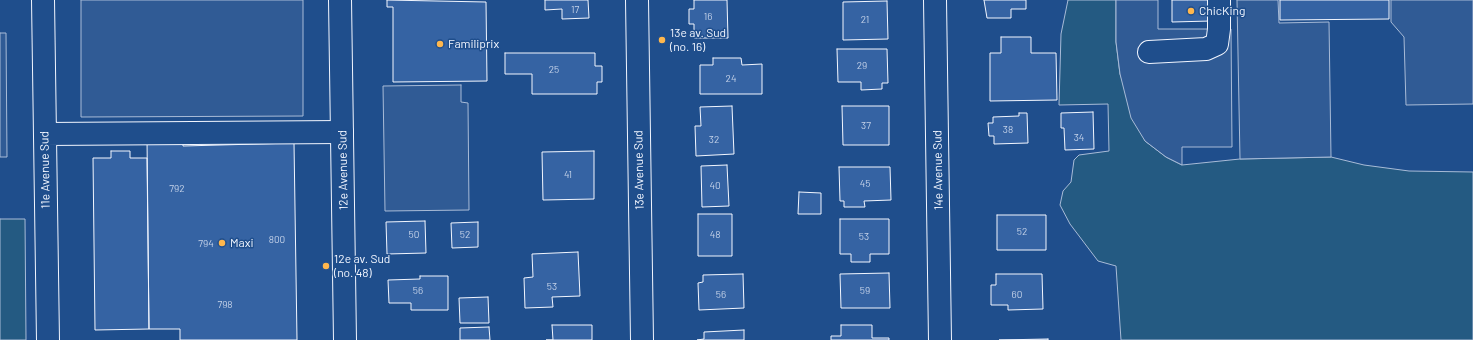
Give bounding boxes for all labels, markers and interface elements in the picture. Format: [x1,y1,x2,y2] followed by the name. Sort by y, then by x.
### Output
[571,4,579,16] house number: 17
[1199,4,1245,18] place label: ChicKing
[1186,6,1196,16] marker: ChicKing
[704,11,712,23] house number: 16
[861,14,869,26] house number: 21
[670,26,726,54] place label: 13e av. Sud (no. 16)
[657,35,667,45] marker: 13e av. Sud (no. 16)
[448,37,499,51] place label: Familiprix
[435,39,445,49] marker: Familiprix
[857,60,867,72] house number: 29
[549,64,559,76] house number: 25
[726,73,736,85] house number: 24
[861,120,871,132] house number: 37
[1003,124,1013,136] house number: 38
[335,130,351,210] street label: 12e Avenue Sud
[631,130,647,210] street label: 13e Avenue Sud
[930,130,946,210] street label: 14e Avenue Sud
[37,131,53,209] street label: 11e Avenue Sud
[1074,132,1084,144] house number: 34
[709,134,719,146] house number: 32
[564,169,572,181] house number: 41
[860,178,870,190] house number: 45
[709,180,721,192] house number: 40
[169,183,185,195] house number: 792
[1017,226,1027,238] house number: 52
[409,229,419,241] house number: 50
[460,229,470,241] house number: 52
[710,229,720,241] house number: 48
[859,231,869,243] house number: 53
[269,234,285,246] house number: 800
[230,236,253,250] place label: Maxi
[198,238,214,250] house number: 794
[217,238,227,248] marker: Maxi
[334,252,390,280] place label: 12e av. Sud (no. 48)
[321,261,331,271] marker: 12e av. Sud (no. 48)
[547,281,557,293] house number: 53
[413,285,423,297] house number: 56
[860,285,870,297] house number: 59
[716,289,726,301] house number: 56
[1012,289,1022,301] house number: 60
[217,299,233,311] house number: 798

